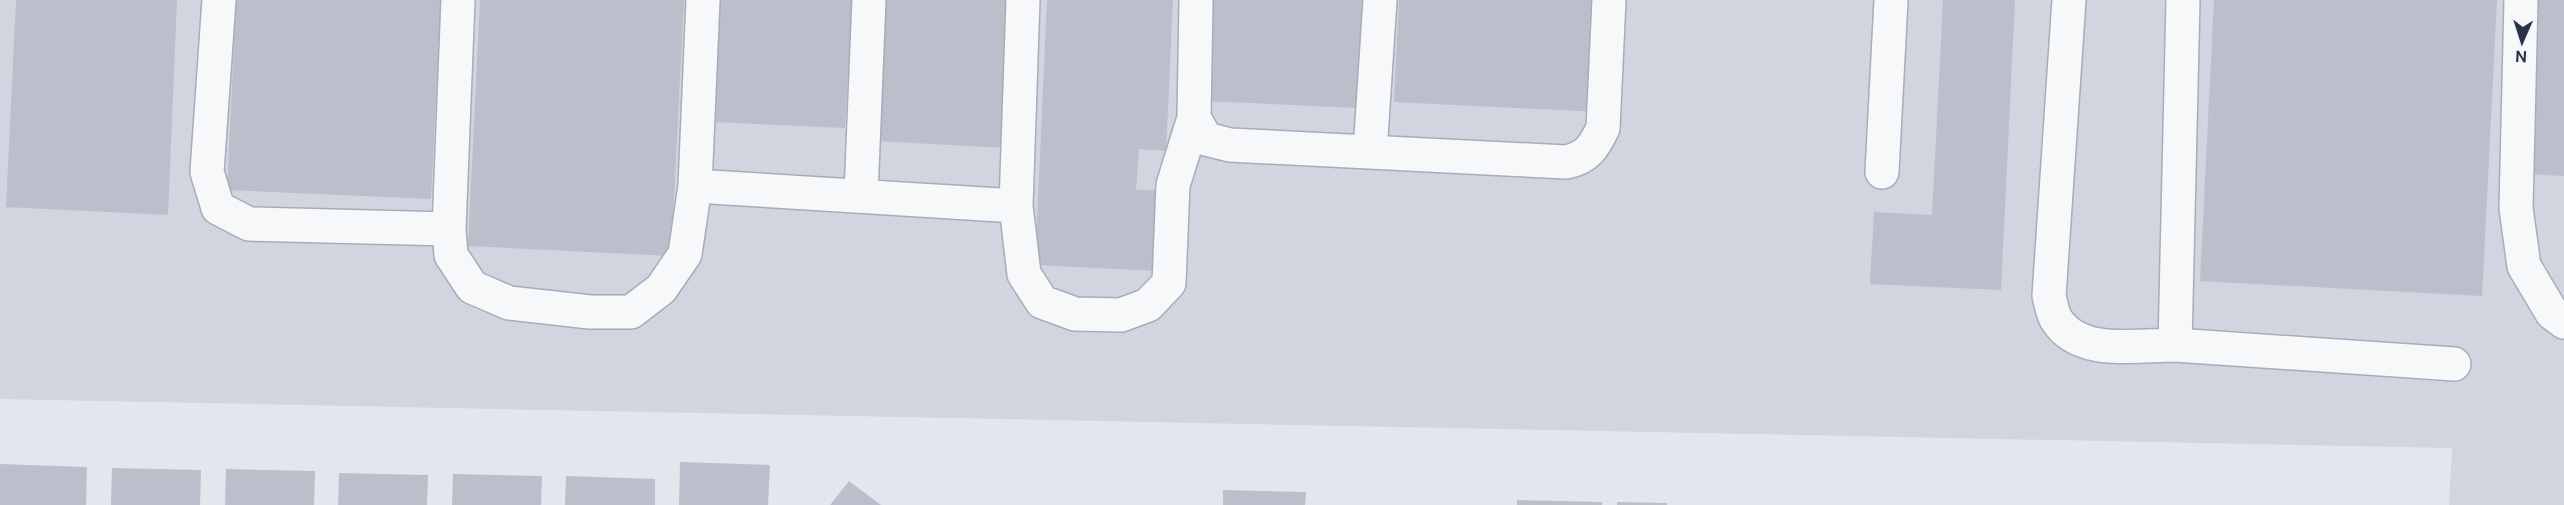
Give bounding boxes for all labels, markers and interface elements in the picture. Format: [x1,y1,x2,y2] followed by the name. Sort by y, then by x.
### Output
[2492,12,2552,72] north arrow
[2515,46,2528,67] text: N

